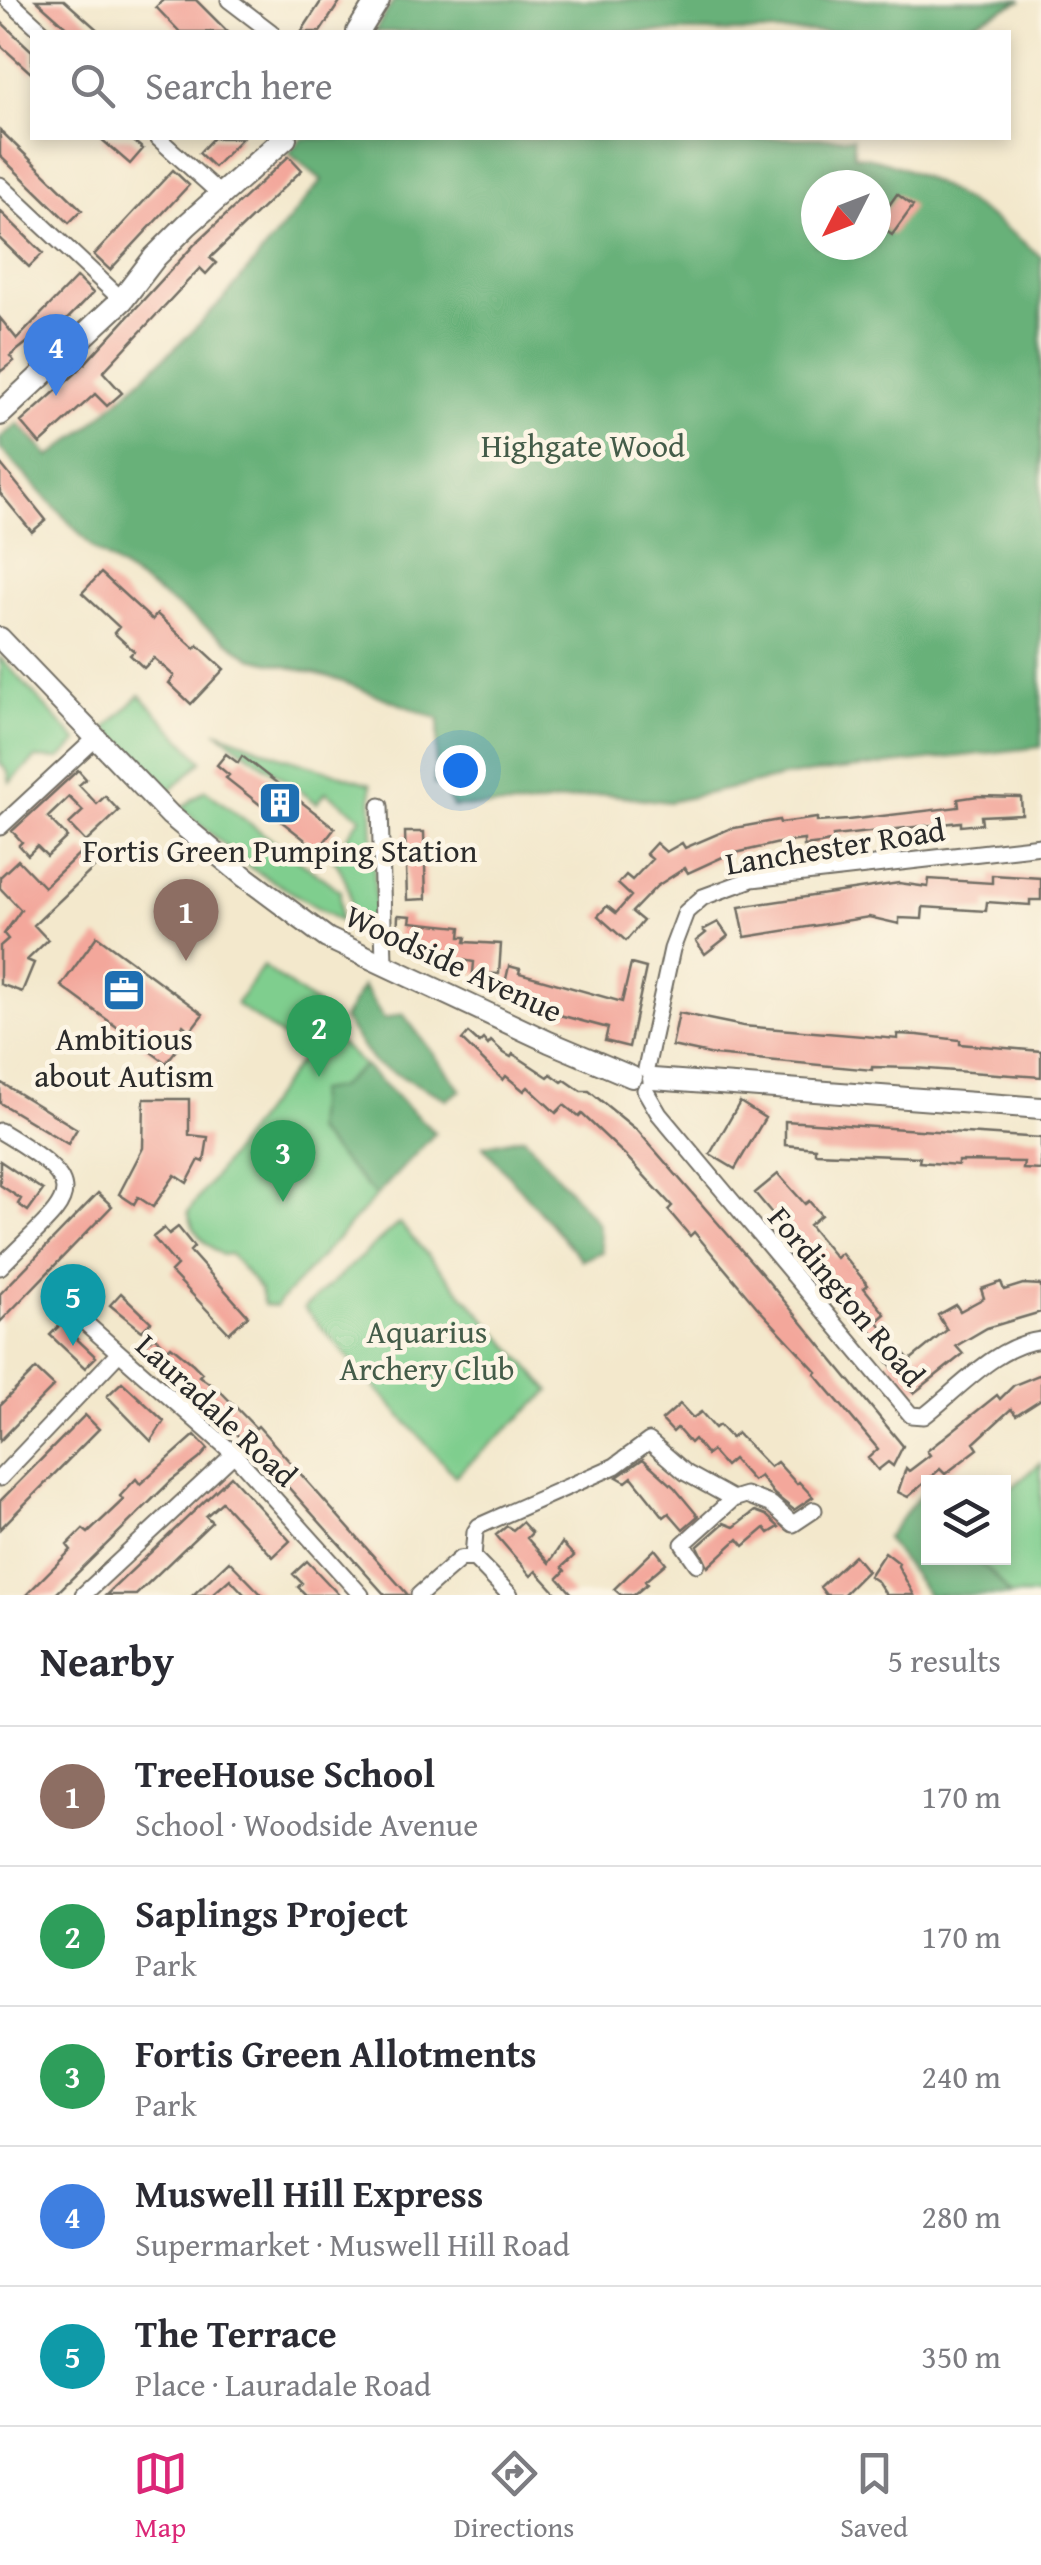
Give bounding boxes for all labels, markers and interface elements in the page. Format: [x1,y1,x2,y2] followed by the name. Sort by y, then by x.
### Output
[30,30,1011,140] search box
[145,57,333,113] text: Search here
[65,58,120,113] icon: search
[801,170,891,260] north arrow
[23,314,88,396] pin: 4
[481,422,685,469] park label: Highgate Wood
[435,745,486,796] your location
[257,780,303,826] building icon: Fortis Green Pumping Station
[722,805,948,887] street label: Lanchester Road
[83,827,478,874] place label: Fortis Green Pumping Station
[154,878,218,961] pin: 1
[338,892,570,1034] street label: Woodside Avenue
[101,967,147,1013] office icon: Ambitious about Autism
[286,994,352,1077] pin: 2
[34,1015,214,1099] place label: Ambitious about Autism
[250,1120,316,1202] pin: 3
[757,1195,937,1397] street label: Fordington Road
[40,1264,106,1346] pin: 5
[339,1308,515,1392] park label: Aquarius Archery Club
[126,1322,308,1498] street label: Lauradale Road
[921,1475,1011,1565] map controls
[921,1475,1011,1565] button: layers
[40,1630,174,1691] text: Nearby
[888,1637,1001,1684] text: 5 results
[135,1745,435,1801] text: TreeHouse School
[64,1773,81,1820] text: 1
[922,1773,1001,1820] text: 170 m
[135,1801,478,1848] text: School · Woodside Avenue
[135,1885,408,1941] text: Saplings Project
[64,1913,81,1960] text: 2
[922,1913,1001,1960] text: 170 m
[135,1941,197,1988] text: Park
[135,2025,537,2081] text: Fortis Green Allotments
[64,2053,81,2100] text: 3
[922,2053,1001,2100] text: 240 m
[135,2081,197,2128] text: Park
[135,2165,483,2221] text: Muswell Hill Express
[64,2193,81,2240] text: 4
[922,2193,1001,2240] text: 280 m
[135,2221,570,2268] text: Supermarket · Muswell Hill Road
[135,2305,337,2361] text: The Terrace
[64,2333,81,2380] text: 5
[922,2333,1001,2380] text: 350 m
[135,2361,431,2408] text: Place · Lauradale Road
[133,2446,188,2547] tab: Map
[454,2446,574,2547] tab: Directions
[840,2446,908,2547] tab: Saved

